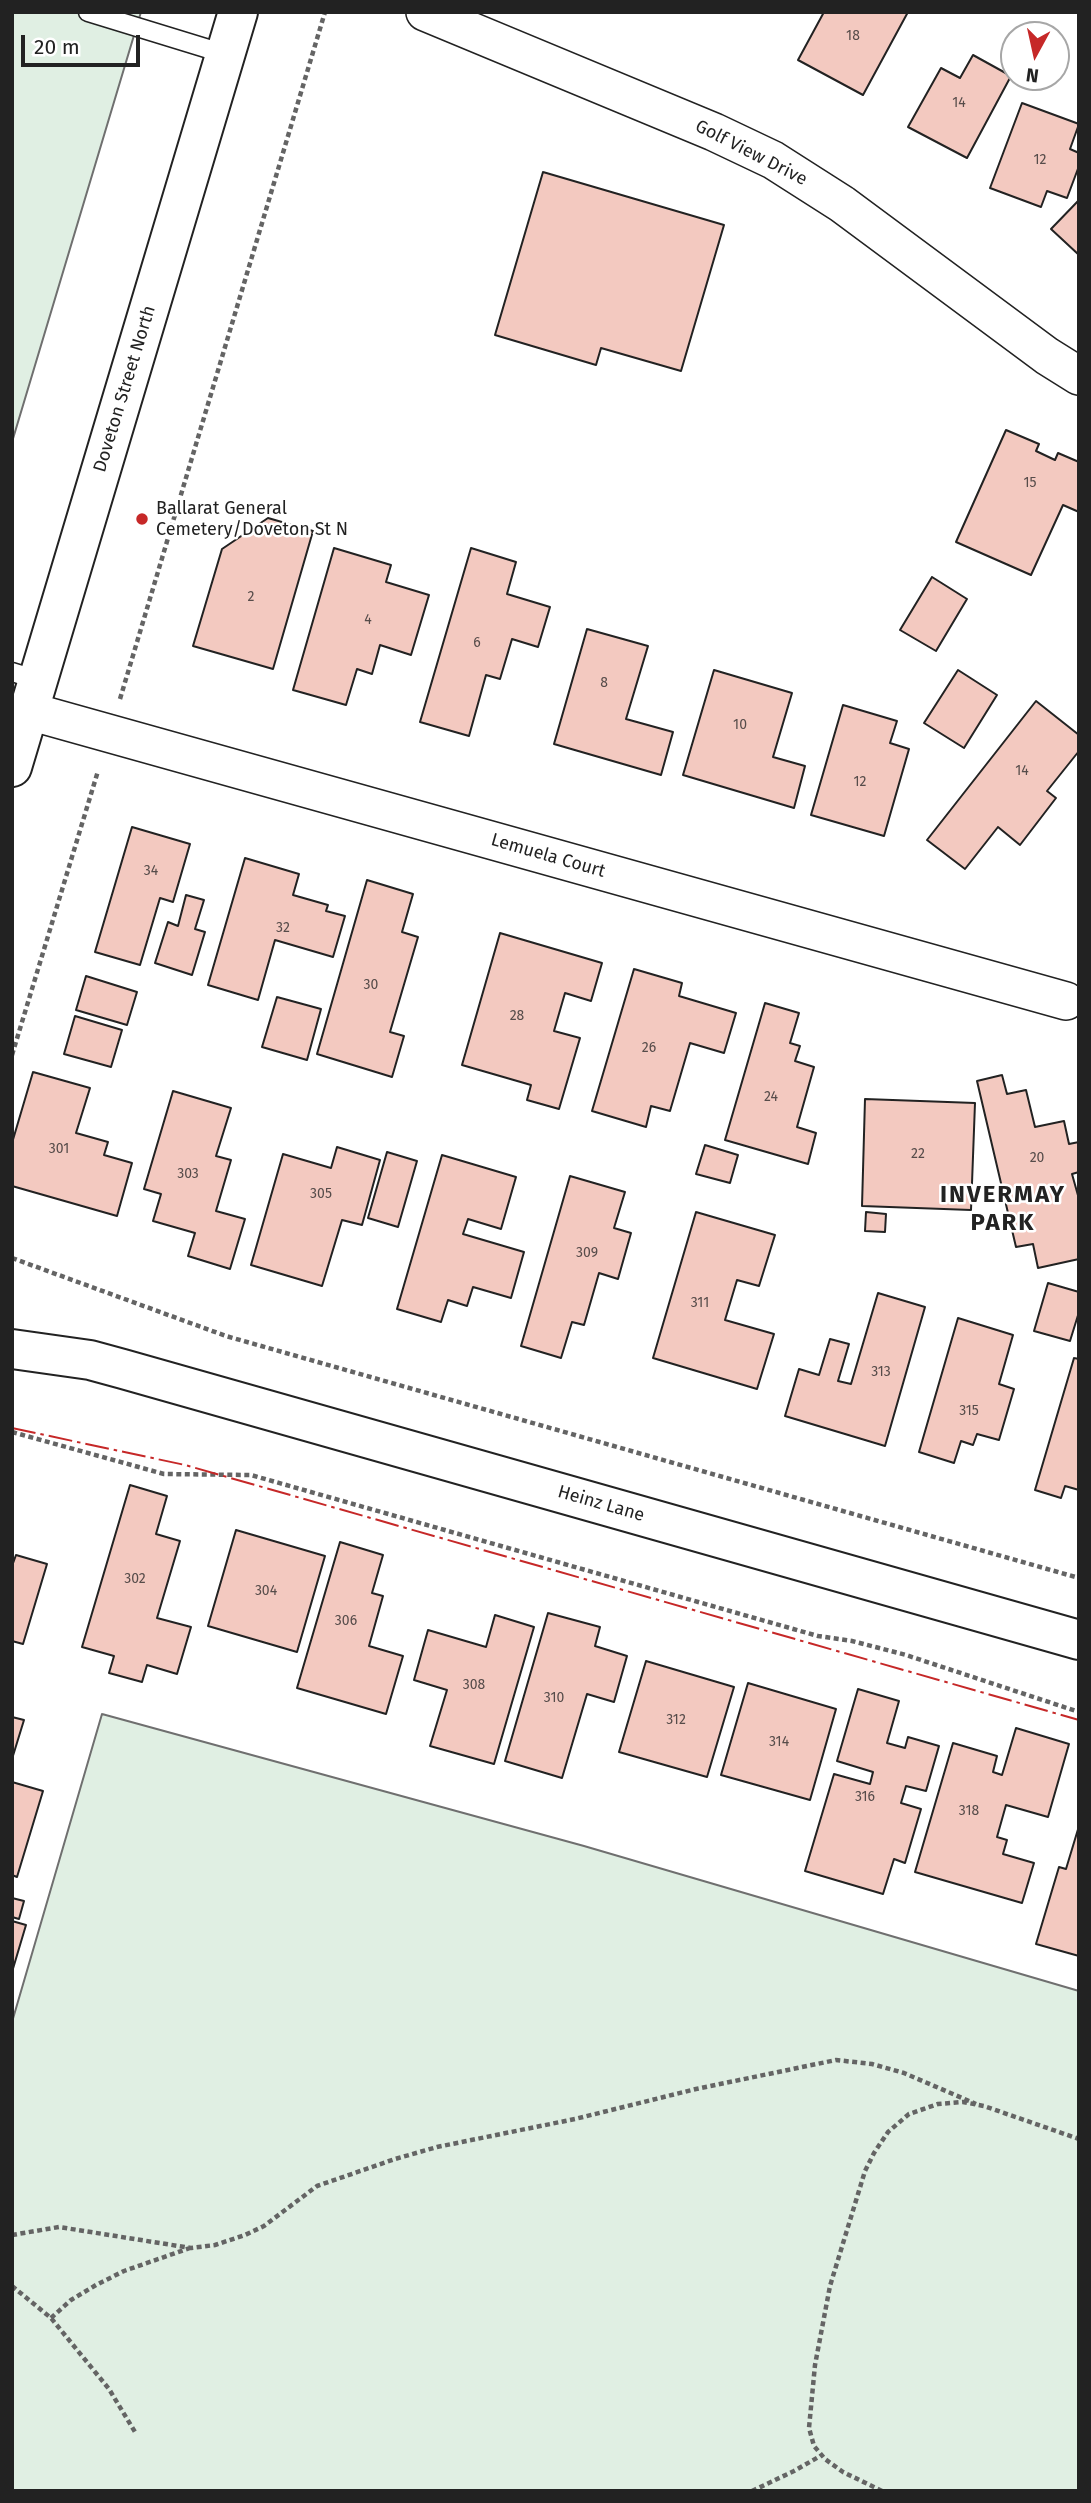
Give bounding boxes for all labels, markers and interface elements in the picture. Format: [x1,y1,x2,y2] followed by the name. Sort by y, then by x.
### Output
[24,21,144,65] scale bar
[1000,21,1070,91] north arrow
[846,28,860,44] house number: 18
[34,34,80,60] text: 20 m
[1024,63,1040,88] text: N
[952,95,966,111] house number: 14
[691,116,811,190] street label: Golf View Drive
[1034,152,1046,168] house number: 12
[89,303,161,475] street label: Doveton Street North
[1023,475,1037,491] house number: 15
[156,498,348,540] place label: Ballarat General Cemetery/Doveton St N
[134,511,150,527] marker: Ballarat General Cemetery/Doveton St N
[248,589,254,605] house number: 2
[364,612,372,628] house number: 4
[473,635,481,651] house number: 6
[600,675,608,691] house number: 8
[733,717,747,733] house number: 10
[1015,763,1029,779] house number: 14
[854,774,866,790] house number: 12
[488,829,608,883] street label: Lemuela Court
[144,863,158,879] house number: 34
[276,920,290,936] house number: 32
[364,977,378,993] house number: 30
[510,1008,524,1024] house number: 28
[642,1040,656,1056] house number: 26
[764,1089,778,1105] house number: 24
[49,1141,69,1157] house number: 301
[911,1146,925,1162] house number: 22
[1030,1150,1044,1166] house number: 20
[177,1166,199,1182] house number: 303
[941,1181,1065,1237] district label: INVERMAY PARK
[310,1186,332,1202] house number: 305
[576,1245,598,1261] house number: 309
[691,1295,709,1311] house number: 311
[871,1364,891,1380] house number: 313
[959,1403,979,1419] house number: 315
[555,1481,647,1527] street label: Heinz Lane
[124,1571,146,1587] house number: 302
[255,1583,277,1599] house number: 304
[335,1613,357,1629] house number: 306
[463,1677,485,1693] house number: 308
[544,1690,564,1706] house number: 310
[666,1712,686,1728] house number: 312
[769,1734,789,1750] house number: 314
[855,1789,875,1805] house number: 316
[959,1803,979,1819] house number: 318

